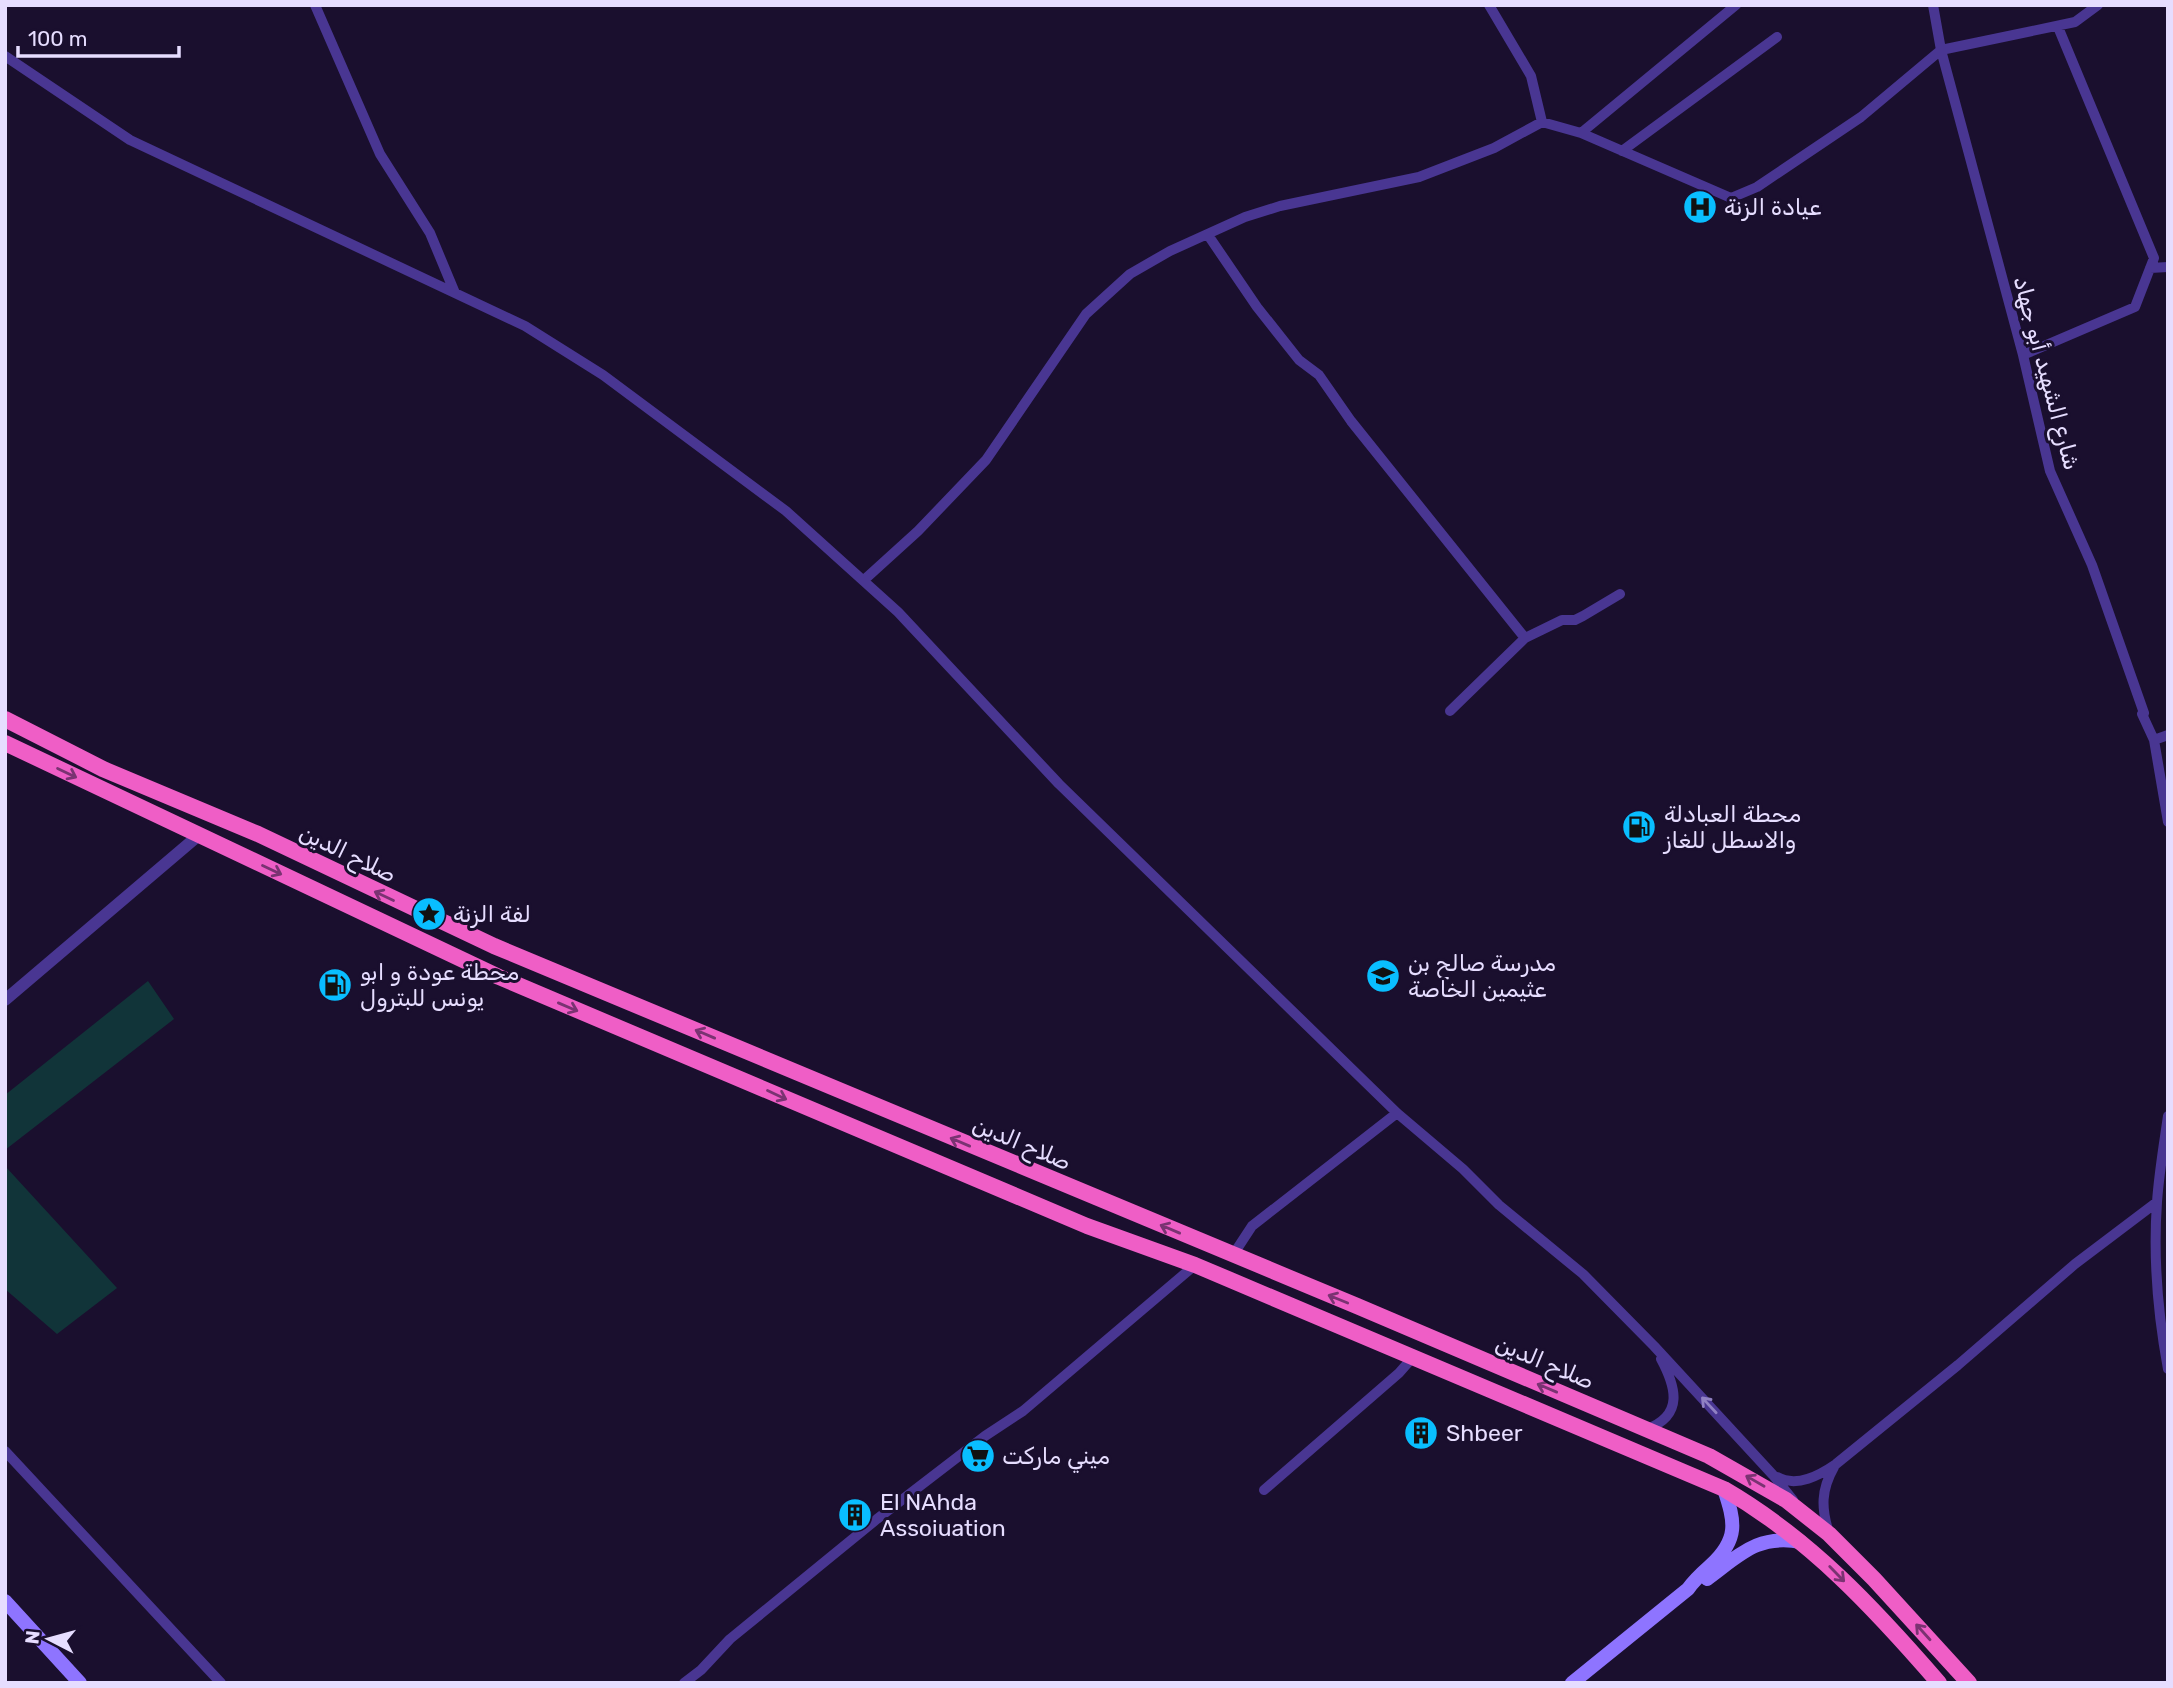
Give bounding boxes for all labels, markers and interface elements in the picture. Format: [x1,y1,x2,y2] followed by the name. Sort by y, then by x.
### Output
[18,14,178,58] scale bar
[28,26,87,51] text: 100 m
[1681,188,1719,226] hospital icon: عيادة الزنة
[1724,193,1821,221] place label: عيادة الزنة
[2006,273,2086,474] street label: شارع الشهيد أبو جهاد
[56,766,77,780] one-way arrow
[1662,800,1801,854] place label: محطة العبادلة والاسطل للغاز
[1620,808,1658,846] fuel station icon: محطة العبادلة والاسطل للغاز
[294,818,401,890] street label: صلاح الدين
[261,864,282,878] one-way arrow
[374,888,395,902] one-way arrow
[410,895,448,933] place icon: لفة الزنة
[453,900,531,928] place label: لفة الزنة
[1408,949,1556,1003] place label: مدرسة صالح بن عثيمين الخاصة
[1364,957,1402,995] school or university icon: مدرسة صالح بن عثيمين الخاصة
[360,958,519,1012] place label: محطة عودة و ابو يونس للبترول
[316,966,354,1004] fuel station icon: محطة عودة و ابو يونس للبترول
[556,1001,578,1014] one-way arrow
[695,1027,717,1040] one-way arrow
[766,1089,787,1103] one-way arrow
[968,1110,1075,1178] street label: صلاح الدين
[950,1135,971,1148] one-way arrow
[1160,1222,1181,1235] one-way arrow
[1328,1291,1349,1304] one-way arrow
[1491,1329,1598,1397] street label: صلاح الدين
[1537,1381,1559,1394] one-way arrow
[1701,1397,1718,1414] one-way arrow
[1402,1414,1440,1452] building icon: Shbeer
[1446,1419,1523,1447] place label: Shbeer
[959,1437,997,1475] supermarket icon: ميني ماركت
[1002,1442,1110,1473] place label: ميني ماركت
[1745,1474,1765,1488] one-way arrow
[880,1488,1006,1542] place label: El NAhda Assoiuation
[836,1496,874,1534] building icon: El NAhda Assoiuation
[1828,1565,1845,1582] one-way arrow
[14,1604,84,1674] north arrow
[1915,1623,1931,1641] one-way arrow
[20,1629,45,1645] text: N

